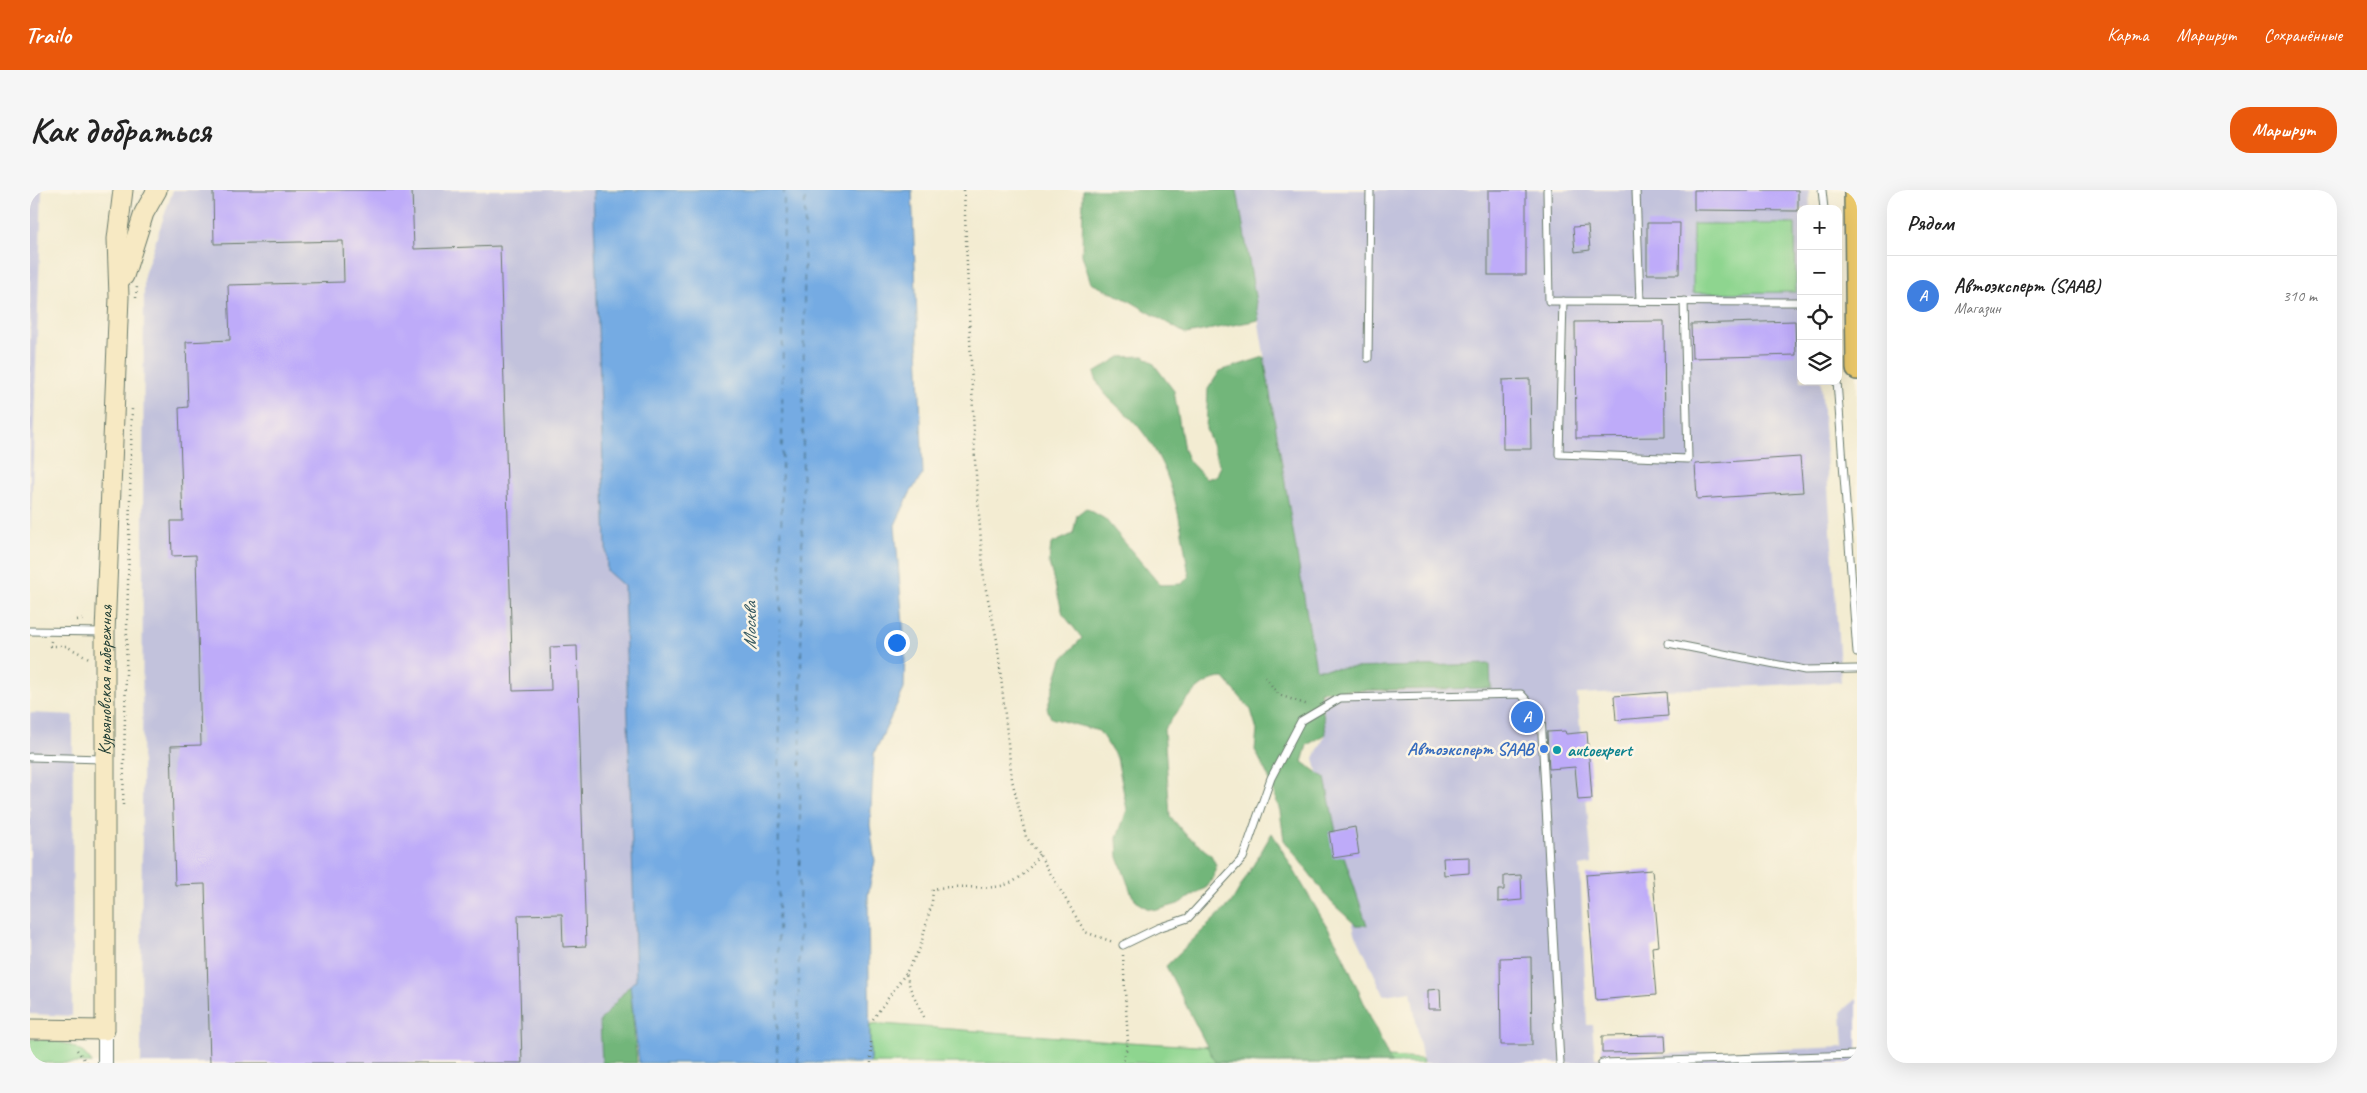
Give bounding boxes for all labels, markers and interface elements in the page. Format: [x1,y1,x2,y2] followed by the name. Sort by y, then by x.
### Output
[25,20,71,50] text: Trailo
[2107,24,2148,46] text: Карта
[2176,24,2236,46] text: Маршрут
[2264,24,2342,46] text: Сохранённые
[2230,107,2337,153] button: Маршрут
[30,108,211,153] text: Как добраться
[1797,205,1842,385] map controls
[1797,205,1842,250] button: +
[1907,210,1954,236] text: Рядом
[1797,250,1842,295] button: −
[1954,274,2100,298] text: Автоэксперт (SAAB)
[1919,286,1927,306] text: A
[2283,286,2317,306] text: 310 m
[1797,295,1842,340] button: locate
[1954,298,2001,318] text: Магазин
[1797,340,1842,385] button: layers
[738,600,762,650] water label: Москва
[94,603,117,755] street label: Курьяновская набережная
[884,630,910,656] your location
[1511,698,1543,736] pin: A
[1407,738,1536,760] place label: Автоэксперт SAAB
[1567,739,1634,761] place label: autoexpert
[1538,743,1550,755] marker: Автоэксперт SAAB
[1551,744,1563,756] marker: autoexpert

